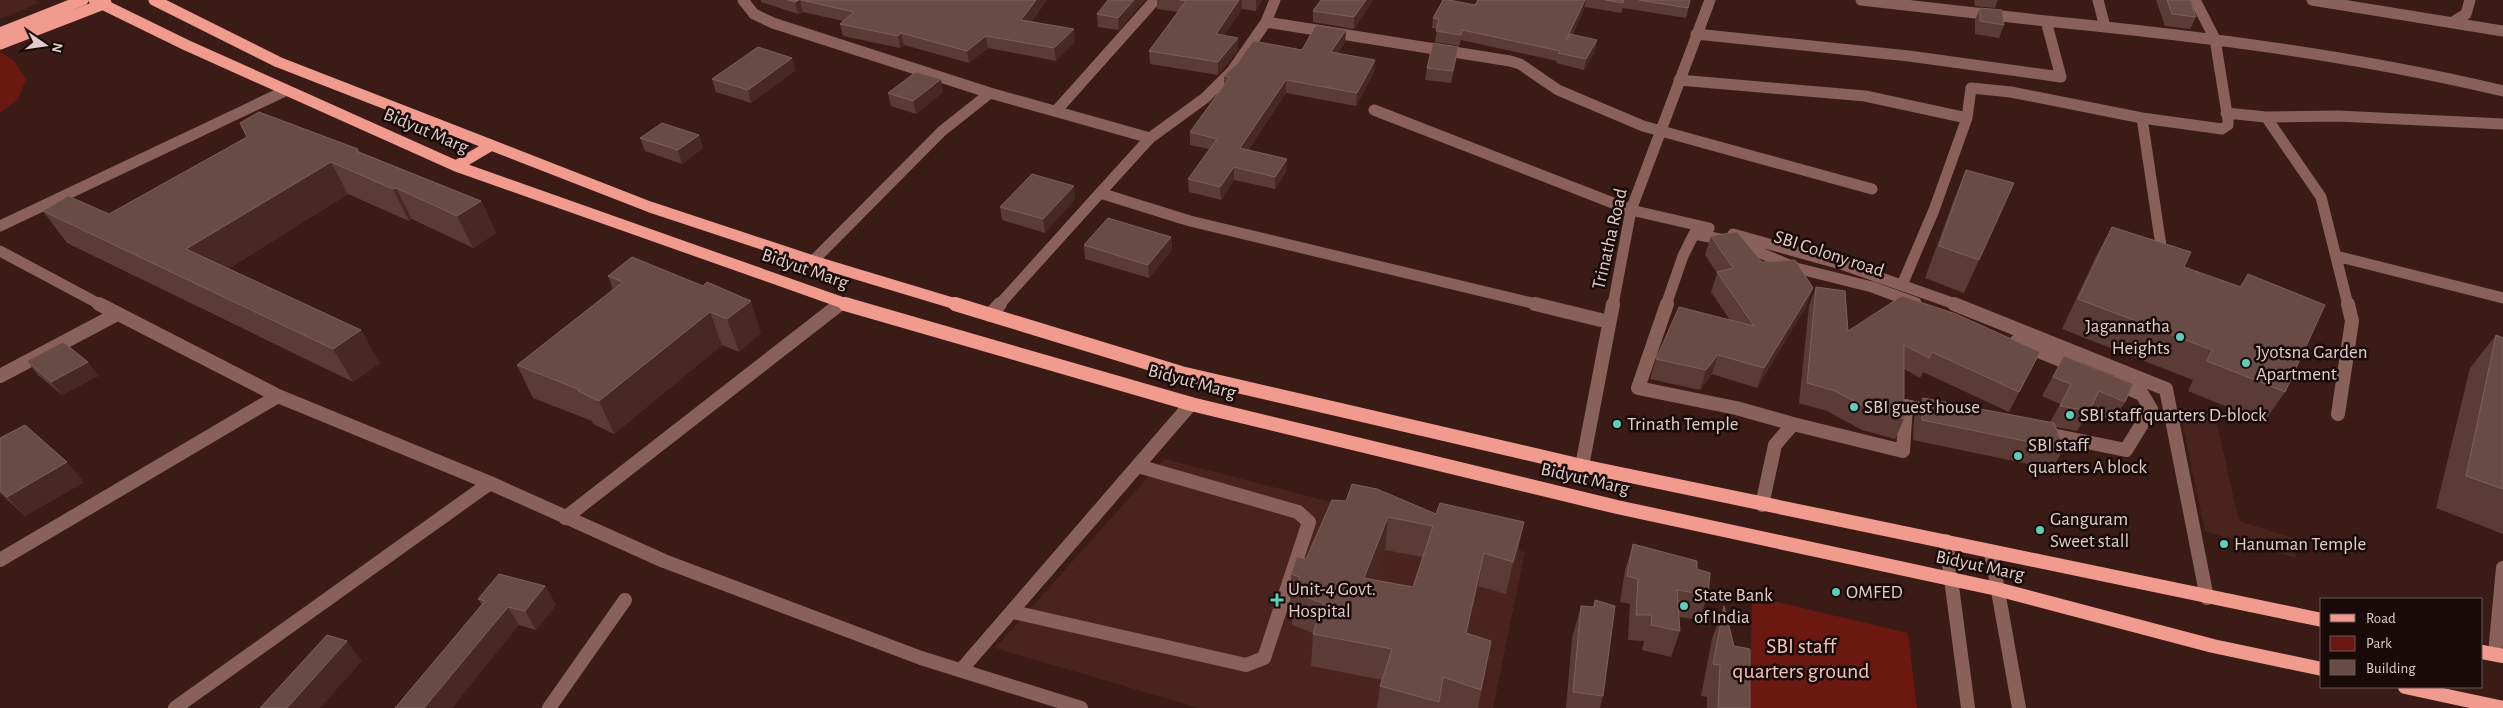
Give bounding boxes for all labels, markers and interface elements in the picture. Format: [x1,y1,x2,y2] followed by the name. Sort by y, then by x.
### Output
[20,20,70,70] north arrow
[49,41,65,54] text: N
[381,105,472,158] street label: Bidyut Marg
[1589,187,1631,291] street label: Trinatha Road
[1771,227,1887,281] street label: SBI Colony road
[759,245,852,293] street label: Bidyut Marg
[2085,317,2170,358] place label: Jagannatha Heights
[2174,331,2186,343] marker: Jagannatha Heights
[2256,343,2368,384] place label: Jyotsna Garden Apartment
[2240,357,2252,369] marker: Jyotsna Garden Apartment
[1146,361,1239,403] street label: Bidyut Marg
[1864,398,1980,417] place label: SBI guest house
[1848,401,1860,413] marker: SBI guest house
[2080,406,2267,425] place label: SBI staff quarters D-block
[2064,409,2076,421] marker: SBI staff quarters D-block
[1627,415,1739,434] place label: Trinath Temple
[1611,418,1623,430] marker: Trinath Temple
[2028,436,2147,477] place label: SBI staff quarters A block
[2012,450,2024,462] marker: SBI staff quarters A block
[1539,460,1632,499] street label: Bidyut Marg
[2050,510,2129,551] place label: Ganguram Sweet stall
[2034,524,2046,536] marker: Ganguram Sweet stall
[2234,535,2366,554] place label: Hanuman Temple
[2218,538,2230,550] marker: Hanuman Temple
[1934,547,2027,585] street label: Bidyut Marg
[1288,580,1376,621] place label: Unit-4 Govt. Hospital
[1846,583,1903,602] place label: OMFED
[1694,586,1773,627] place label: State Bank of India
[1830,586,1842,598] marker: OMFED
[1270,593,1284,607] marker: Unit-4 Govt. Hospital
[2320,598,2483,688] legend
[1678,600,1690,612] marker: State Bank of India
[2366,611,2396,626] text: Road
[1732,635,1870,682] park label: SBI staff quarters ground
[2366,636,2392,651] text: Park
[2366,661,2416,676] text: Building

